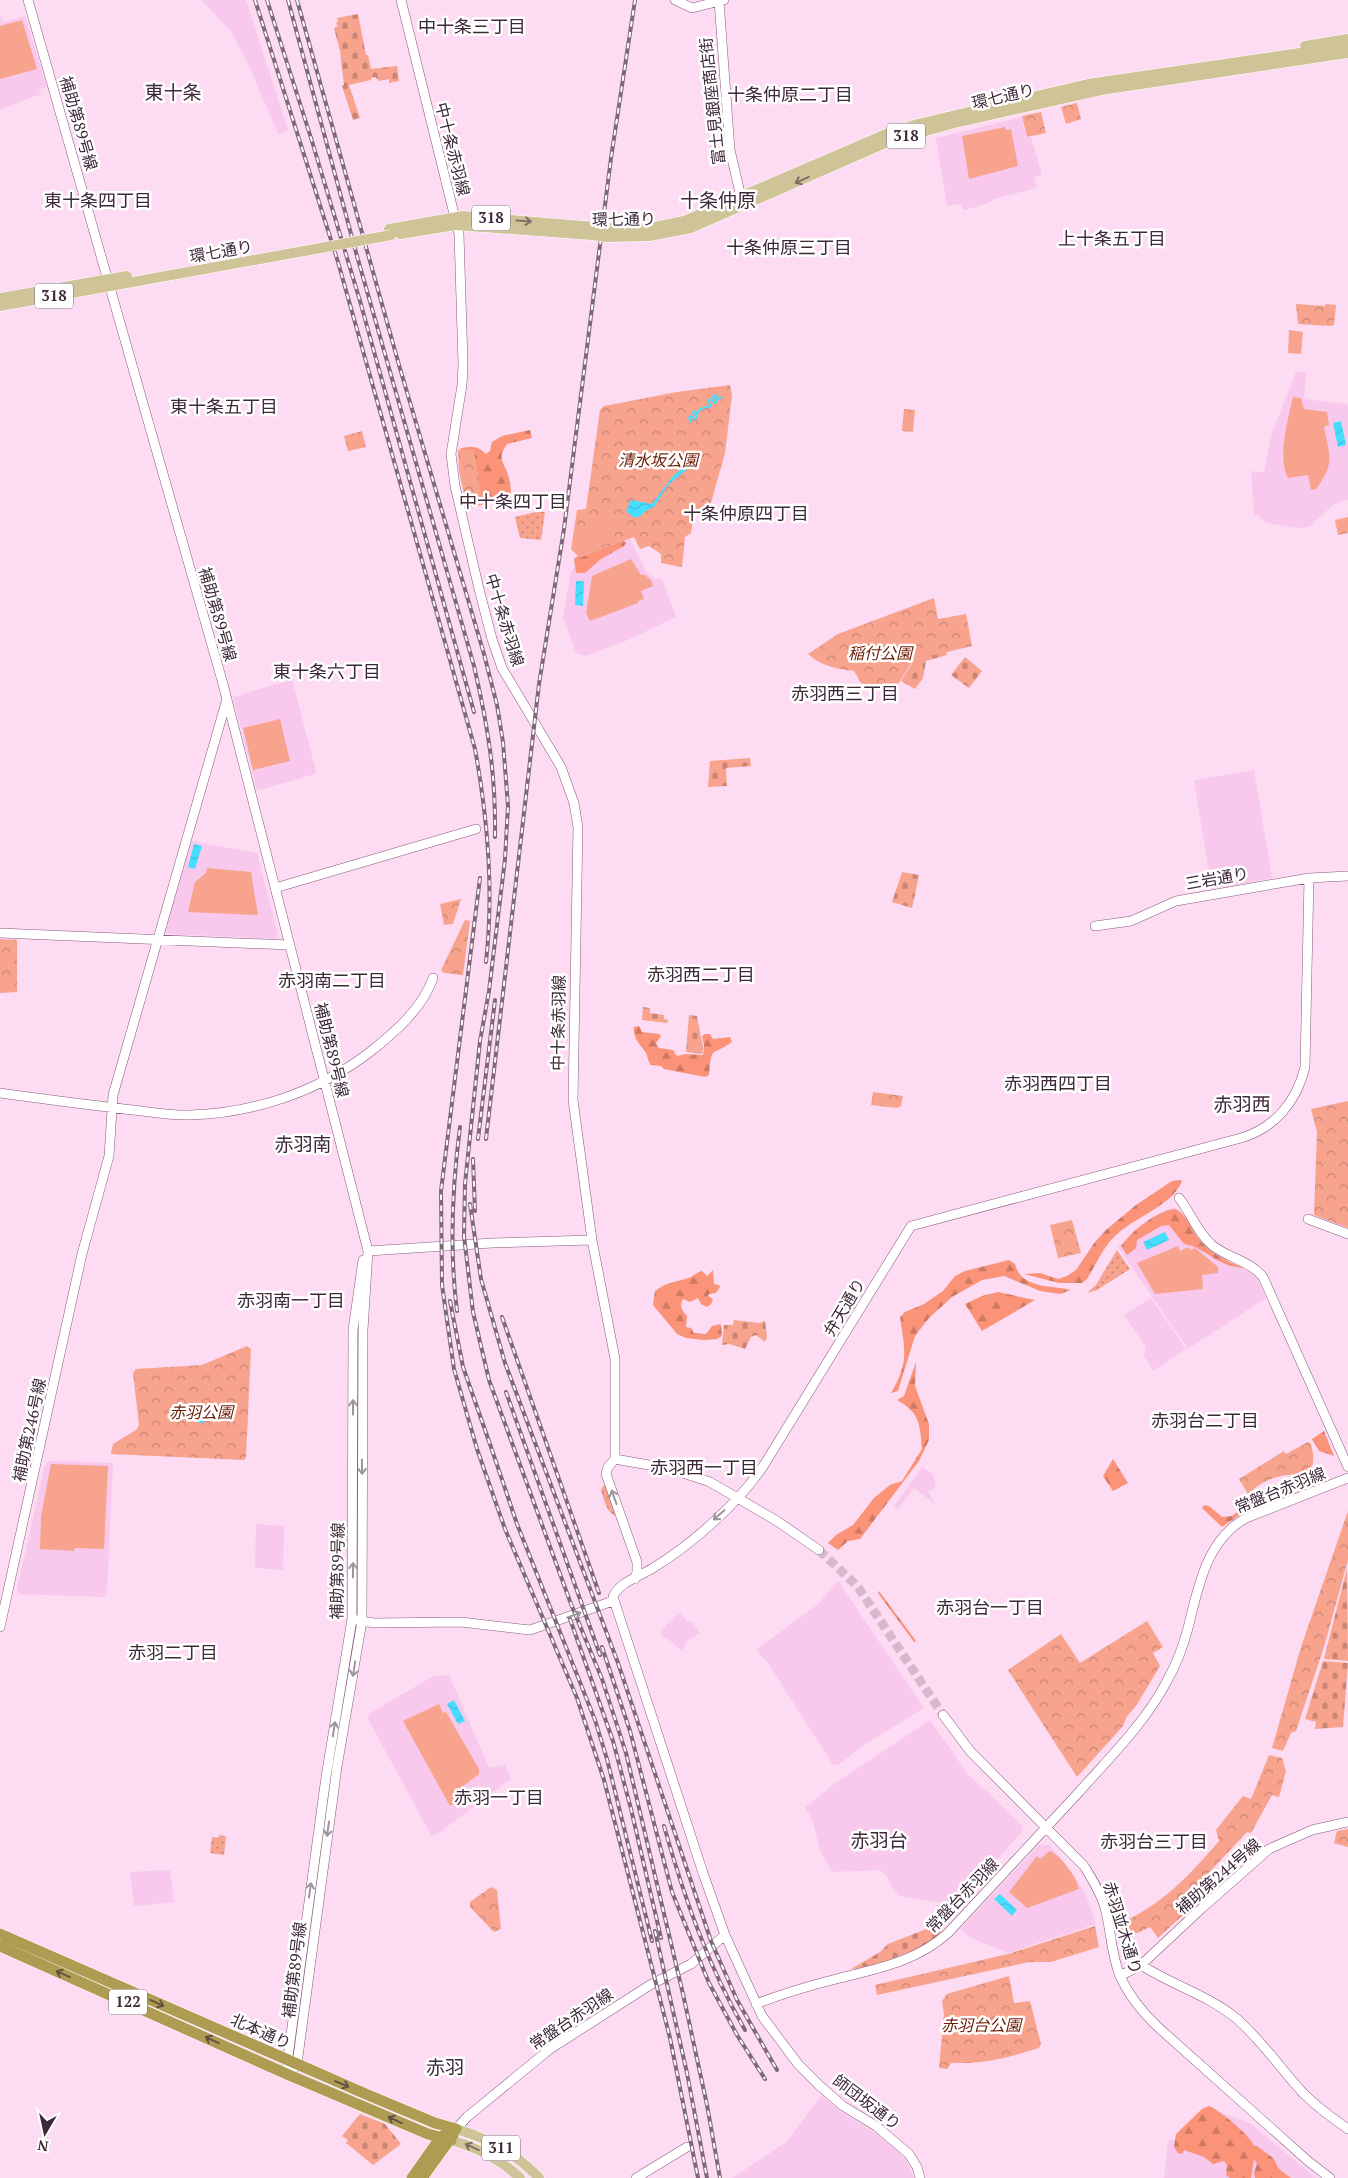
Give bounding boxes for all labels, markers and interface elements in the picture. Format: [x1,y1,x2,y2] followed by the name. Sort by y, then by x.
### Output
[418,14,526,38] district label: 中十条三丁目
[694,36,730,166] street label: 富士見銀座商店街
[55,73,103,173] street label: 補助第89号線
[969,78,1037,114] street label: 環七通り
[144,79,202,104] district label: 東十条
[727,82,853,106] district label: 十条仲原二丁目
[431,100,475,198] street label: 中十条赤羽線
[887,124,925,148] road number: 318
[795,175,810,185] one-way arrow
[680,187,756,212] district label: 十条仲原
[44,188,152,212] district label: 東十条四丁目
[472,206,510,230] road number: 318
[592,207,656,231] street label: 環七通り
[516,216,532,225] one-way arrow
[1058,226,1166,250] district label: 上十条五丁目
[188,235,254,267] street label: 環七通り
[726,235,852,259] district label: 十条仲原三丁目
[35,284,73,308] road number: 318
[170,394,278,418] district label: 東十条五丁目
[618,449,700,471] park label: 清水坂公園
[459,489,567,513] district label: 中十条四丁目
[683,501,809,525] district label: 十条仲原四丁目
[194,564,242,664] street label: 補助第89号線
[480,571,530,669] street label: 中十条赤羽線
[848,642,914,664] park label: 稲付公園
[273,659,381,683] district label: 東十条六丁目
[791,681,899,705] district label: 赤羽西三丁目
[1184,862,1250,894] street label: 三岩通り
[647,962,755,986] district label: 赤羽西二丁目
[278,968,386,992] district label: 赤羽南二丁目
[546,975,570,1071] street label: 中十条赤羽線
[310,1000,354,1100] street label: 補助第89号線
[1004,1071,1112,1095] district label: 赤羽西四丁目
[1213,1091,1271,1116] district label: 赤羽西
[274,1131,332,1156] district label: 赤羽南
[818,1274,870,1340] street label: 弁天通り
[237,1288,345,1312] district label: 赤羽南一丁目
[7,1376,51,1484] street label: 補助第246号線
[348,1400,358,1416] one-way arrow
[169,1401,235,1423] park label: 赤羽公園
[1151,1408,1259,1432] district label: 赤羽台二丁目
[650,1455,758,1479] district label: 赤羽西一丁目
[357,1458,367,1475] one-way arrow
[1231,1462,1329,1518] street label: 常盤台赤羽線
[609,1490,618,1506] one-way arrow
[712,1510,725,1521] one-way arrow
[325,1522,349,1620] street label: 補助第89号線
[348,1562,358,1578] one-way arrow
[936,1595,1044,1619] district label: 赤羽台一丁目
[566,1610,582,1619] one-way arrow
[128,1640,218,1664] district label: 赤羽二丁目
[349,1660,359,1676] one-way arrow
[329,1721,339,1737] one-way arrow
[454,1785,544,1809] district label: 赤羽一丁目
[323,1821,333,1837] one-way arrow
[850,1827,908,1852] district label: 赤羽台
[1100,1829,1208,1853] district label: 赤羽台三丁目
[1171,1833,1265,1919] street label: 補助第244号線
[921,1853,1003,1937] street label: 常盤台赤羽線
[1098,1879,1148,1977] street label: 赤羽並木通り
[306,1882,316,1898] one-way arrow
[277,1920,311,2020] street label: 補助第89号線
[56,1968,71,1978] one-way arrow
[525,1983,617,2055] street label: 常盤台赤羽線
[109,1990,147,2014] road number: 122
[149,1998,164,2008] one-way arrow
[227,2008,295,2054] street label: 北本通り
[941,2014,1023,2036] park label: 赤羽台公園
[205,2034,220,2044] one-way arrow
[426,2054,464,2079] district label: 赤羽
[828,2069,906,2135] street label: 師団坂通り
[334,2079,349,2089] one-way arrow
[20,2108,70,2158] north arrow
[388,2115,403,2125] one-way arrow
[36,2136,50,2157] text: N
[482,2136,520,2160] road number: 311
[465,2142,480,2152] one-way arrow

